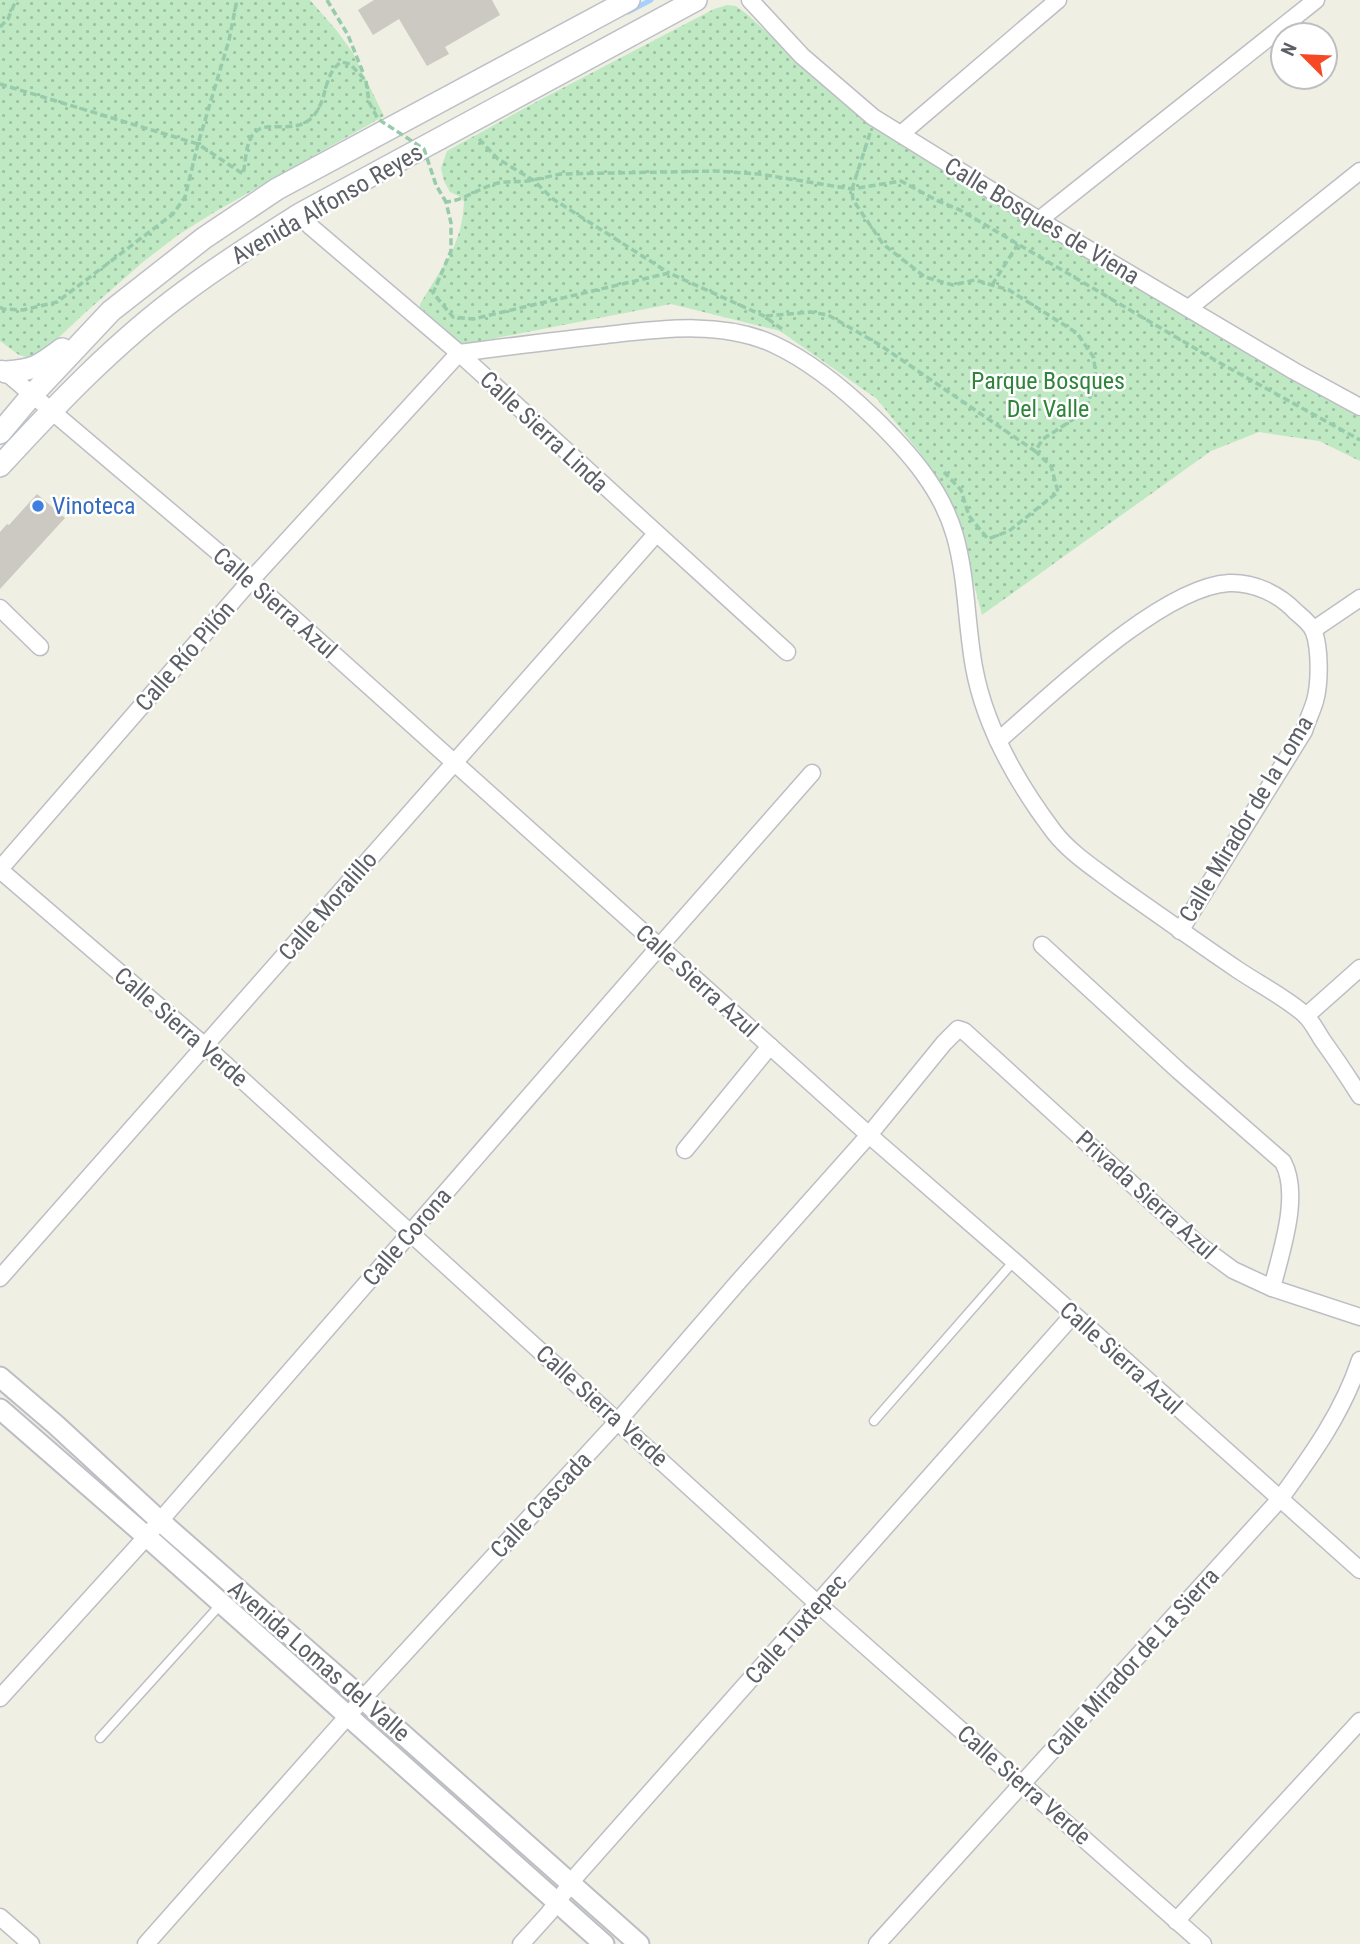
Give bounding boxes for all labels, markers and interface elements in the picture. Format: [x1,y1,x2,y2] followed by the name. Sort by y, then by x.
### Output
[1269,21,1339,91] north arrow
[1276,39,1302,59] text: N
[227,138,427,270] street label: Avenida Alfonso Reyes
[940,152,1144,290] street label: Calle Bosques de Viena
[474,365,614,499] street label: Calle Sierra Linda
[971,367,1125,423] park label: Parque Bosques Del Valle
[52,492,136,520] place label: Vinoteca
[30,498,46,514] marker: Vinoteca
[207,542,343,664] street label: Calle Sierra Azul
[130,595,240,717] street label: Calle Río Pilón
[1173,711,1319,927] street label: Calle Mirador de la Loma
[273,846,383,966] street label: Calle Moralillo
[630,919,764,1043] street label: Calle Sierra Azul
[109,961,253,1093] street label: Calle Sierra Verde
[1070,1125,1222,1265] street label: Privada Sierra Azul
[357,1182,457,1292] street label: Calle Corona
[1054,1296,1188,1420] street label: Calle Sierra Azul
[530,1339,674,1473] street label: Calle Sierra Verde
[485,1446,597,1564] street label: Calle Cascada
[1041,1562,1225,1762] street label: Calle Mirador de La Sierra
[739,1568,853,1690] street label: Calle Tuxtepec
[223,1575,415,1747] street label: Avenida Lomas del Valle
[952,1719,1096,1851] street label: Calle Sierra Verde

